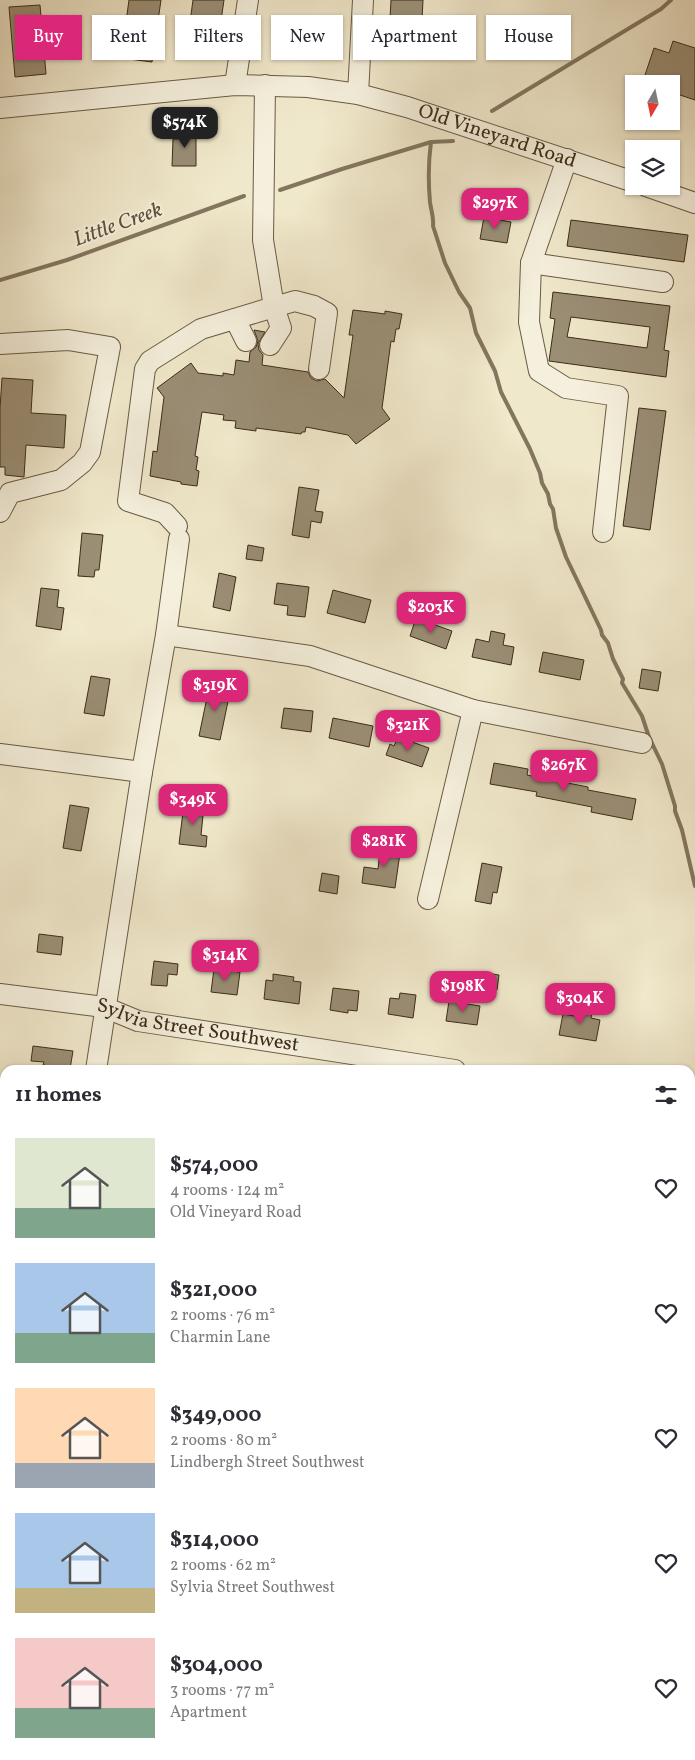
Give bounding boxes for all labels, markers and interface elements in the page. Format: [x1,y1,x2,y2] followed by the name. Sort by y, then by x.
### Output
[15,15,82,60] chip: Buy
[92,15,165,60] chip: Rent
[175,15,261,60] chip: Filters
[271,15,343,60] chip: New
[353,15,476,60] chip: Apartment
[486,15,571,60] chip: House
[625,75,680,130] north arrow
[625,75,680,195] map controls
[414,98,580,176] street label: Old Vineyard Road
[150,106,220,149] pin: $574K
[163,112,207,134] text: $574K
[625,140,680,195] button: layers
[460,188,530,230] pin: $297K
[472,193,518,215] text: $297K
[70,195,167,254] water label: Little Creek
[396,592,466,634] pin: $203K
[408,597,454,619] text: $203K
[180,670,250,712] pin: $319K
[193,675,237,697] text: $319K
[373,710,443,752] pin: $321K
[386,715,430,737] text: $321K
[529,750,599,792] pin: $267K
[541,755,587,777] text: $267K
[158,784,228,826] pin: $349K
[170,789,216,811] text: $349K
[349,826,419,868] pin: $281K
[362,831,406,853] text: $281K
[190,940,260,982] pin: $314K
[203,945,247,967] text: $314K
[428,970,498,1013] pin: $198K
[441,976,485,998] text: $198K
[545,982,615,1025] pin: $304K
[556,988,604,1010] text: $304K
[95,992,301,1060] street label: Sylvia Street Southwest
[15,1081,102,1110] text: 11 homes
[652,1081,680,1109] icon: filters
[170,1151,258,1180] text: $574,000
[55,1158,115,1218] icon: home
[652,1174,680,1202] icon: heart
[170,1180,284,1202] text: 4 rooms · 124 m²
[170,1202,302,1224] text: Old Vineyard Road
[170,1276,257,1305] text: $321,000
[55,1283,115,1343] icon: home
[652,1299,680,1327] icon: heart
[170,1305,275,1327] text: 2 rooms · 76 m²
[170,1327,270,1349] text: Charmin Lane
[170,1401,262,1430] text: $349,000
[55,1408,115,1468] icon: home
[652,1424,680,1452] icon: heart
[170,1430,277,1452] text: 2 rooms · 80 m²
[170,1452,365,1474] text: Lindbergh Street Southwest
[170,1526,259,1555] text: $314,000
[55,1533,115,1593] icon: home
[652,1549,680,1577] icon: heart
[170,1555,276,1577] text: 2 rooms · 62 m²
[170,1577,335,1599] text: Sylvia Street Southwest
[170,1651,263,1680] text: $304,000
[55,1658,115,1718] icon: home
[652,1674,680,1702] icon: heart
[170,1680,274,1702] text: 3 rooms · 77 m²
[170,1702,247,1724] text: Apartment

